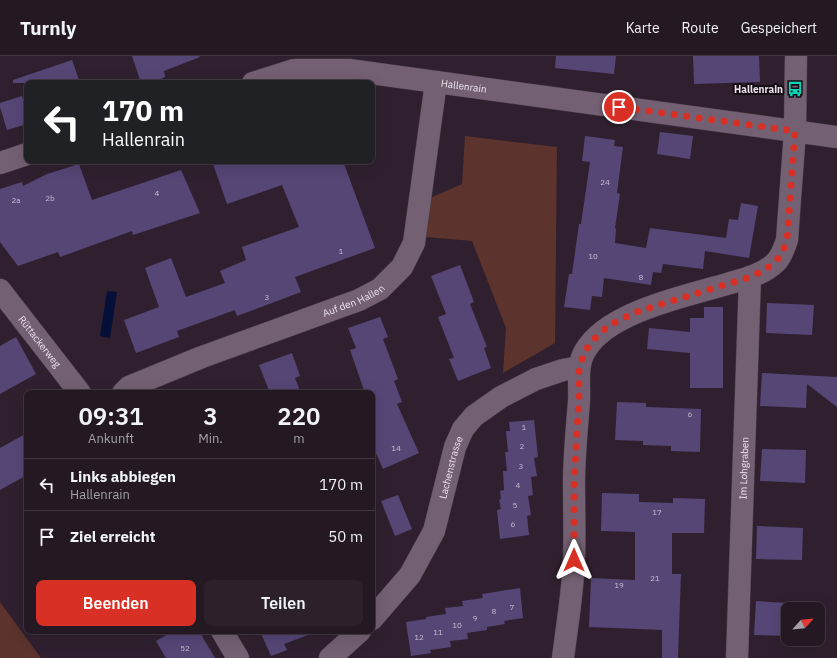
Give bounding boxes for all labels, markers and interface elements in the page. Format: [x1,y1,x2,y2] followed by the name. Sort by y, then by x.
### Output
[20,16,76,40] text: Turnly
[626,19,660,37] text: Karte
[682,19,719,37] text: Route
[741,19,817,37] text: Gespeichert
[440,76,488,95] street label: Hallenrain
[786,80,804,98] bus stop icon: Hallenrain
[734,83,783,96] place label: Hallenrain
[602,90,636,124] pin
[102,92,184,129] text: 170 m
[36,96,88,148] icon: left
[608,96,630,118] icon: arrive
[102,128,185,151] text: Hallenrain
[600,177,610,187] house number: 24
[155,188,160,198] house number: 4
[45,193,55,203] house number: 2b
[11,195,21,205] house number: 2a
[339,246,344,256] house number: 1
[588,251,598,261] house number: 10
[639,272,644,282] house number: 8
[321,282,387,319] street label: Auf den Hallen
[265,292,270,302] house number: 3
[16,313,65,370] street label: Rüttackerweg
[78,400,144,432] text: 09:31
[203,400,218,432] text: 3
[277,400,321,432] text: 220
[688,409,693,419] house number: 6
[522,422,527,432] house number: 1
[88,430,134,447] text: Ankunft
[198,430,223,447] text: Min.
[293,430,305,447] text: m
[436,433,466,500] street label: Lachenstrasse
[736,437,751,500] street label: Im Lohgraben
[520,441,525,451] house number: 2
[391,443,401,453] house number: 14
[519,461,524,471] house number: 3
[70,467,176,486] text: Links abbiegen
[36,474,58,496] icon: left
[319,475,363,494] text: 170 m
[516,480,521,490] house number: 4
[70,486,130,503] text: Hallenrain
[513,500,518,510] house number: 5
[652,507,662,517] house number: 17
[511,519,516,529] house number: 6
[36,526,58,548] icon: arrive
[70,527,156,546] text: Ziel erreicht
[328,527,363,546] text: 50 m
[553,539,595,581] position arrow
[650,573,660,583] house number: 21
[36,580,196,626] button: Beenden
[204,580,363,626] button: Teilen
[614,580,624,590] house number: 19
[510,602,515,612] house number: 7
[781,602,825,646] north arrow
[781,602,825,646] map controls
[492,606,497,616] house number: 8
[473,613,478,623] house number: 9
[452,620,462,630] house number: 10
[433,627,443,637] house number: 11
[414,632,424,642] house number: 12
[180,643,190,653] house number: 52

